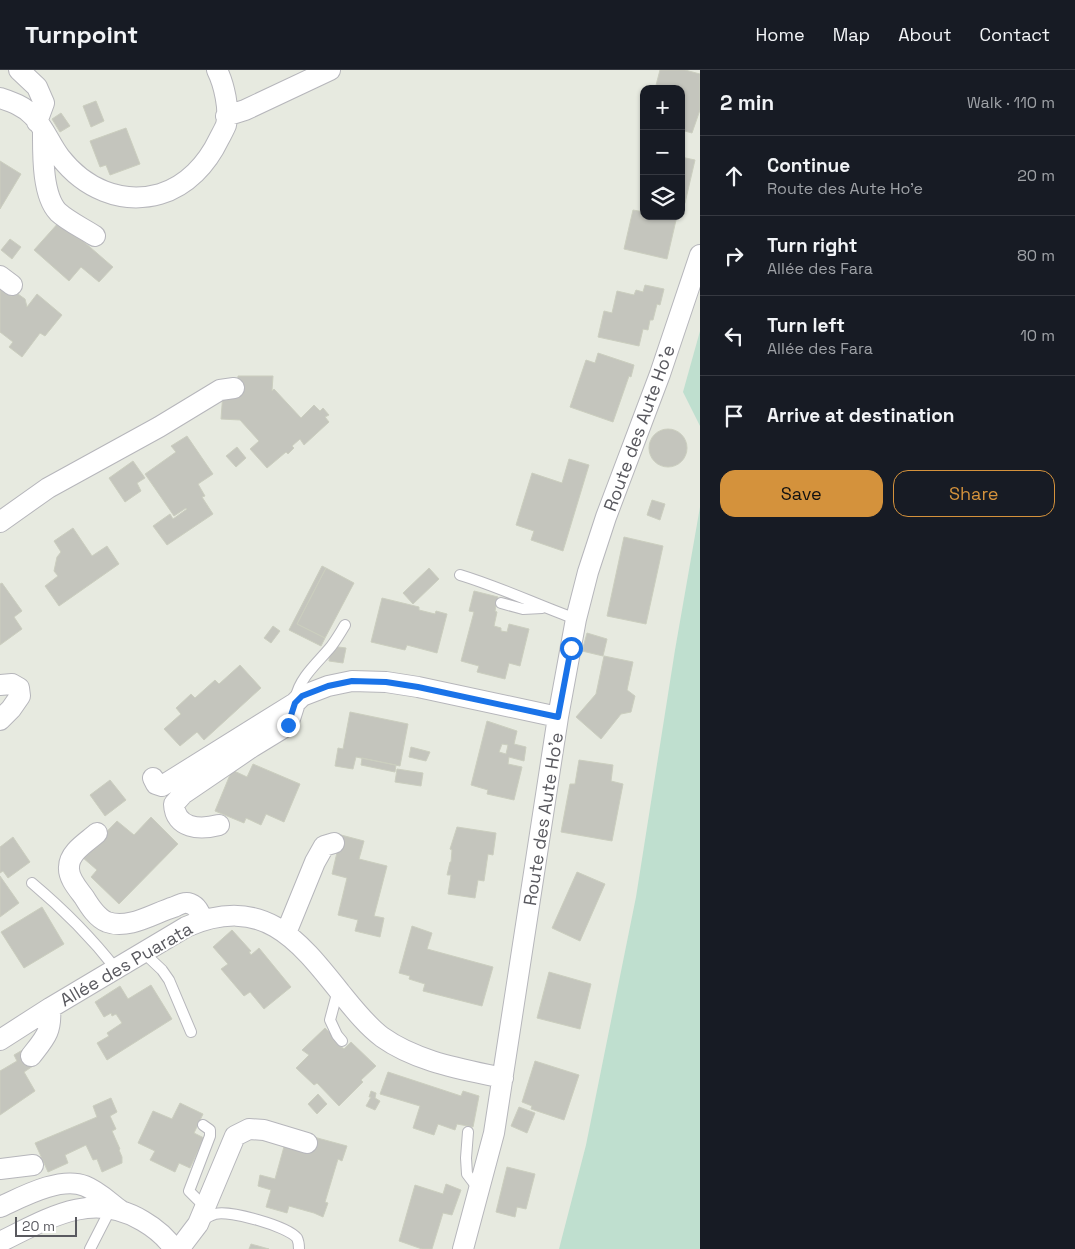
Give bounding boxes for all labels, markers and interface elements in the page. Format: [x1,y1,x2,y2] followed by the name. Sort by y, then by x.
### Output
[25,19,138,50] text: Turnpoint
[756,23,805,46] text: Home
[833,23,870,46] text: Map
[898,23,952,46] text: About
[980,23,1050,46] text: Contact
[640,85,685,220] map controls
[640,85,685,130] button: +
[720,89,774,116] text: 2 min
[967,92,1055,113] text: Walk · 110 m
[640,130,685,175] button: −
[767,153,850,178] text: Continue
[720,162,748,190] icon: ahead
[1017,165,1055,186] text: 20 m
[640,175,685,220] button: layers
[767,178,923,199] text: Route des Aute Ho'e
[767,233,857,258] text: Turn right
[720,242,748,270] icon: right
[1017,245,1055,266] text: 80 m
[767,258,873,279] text: Allée des Fara
[767,313,845,338] text: Turn left
[720,322,748,350] icon: left
[1020,325,1055,346] text: 10 m
[767,338,873,359] text: Allée des Fara
[598,342,680,514] street label: Route des Aute Ho'e
[720,402,748,430] icon: arrive
[767,403,955,428] text: Arrive at destination
[720,470,883,517] button: Save
[893,470,1055,517] button: Share
[560,637,583,660] route start
[277,714,300,737] route end
[518,731,568,907] street label: Route des Aute Ho'e
[56,917,196,1011] street label: Allée des Puarata
[15,1214,78,1237] scale bar
[22,1217,55,1235] text: 20 m

